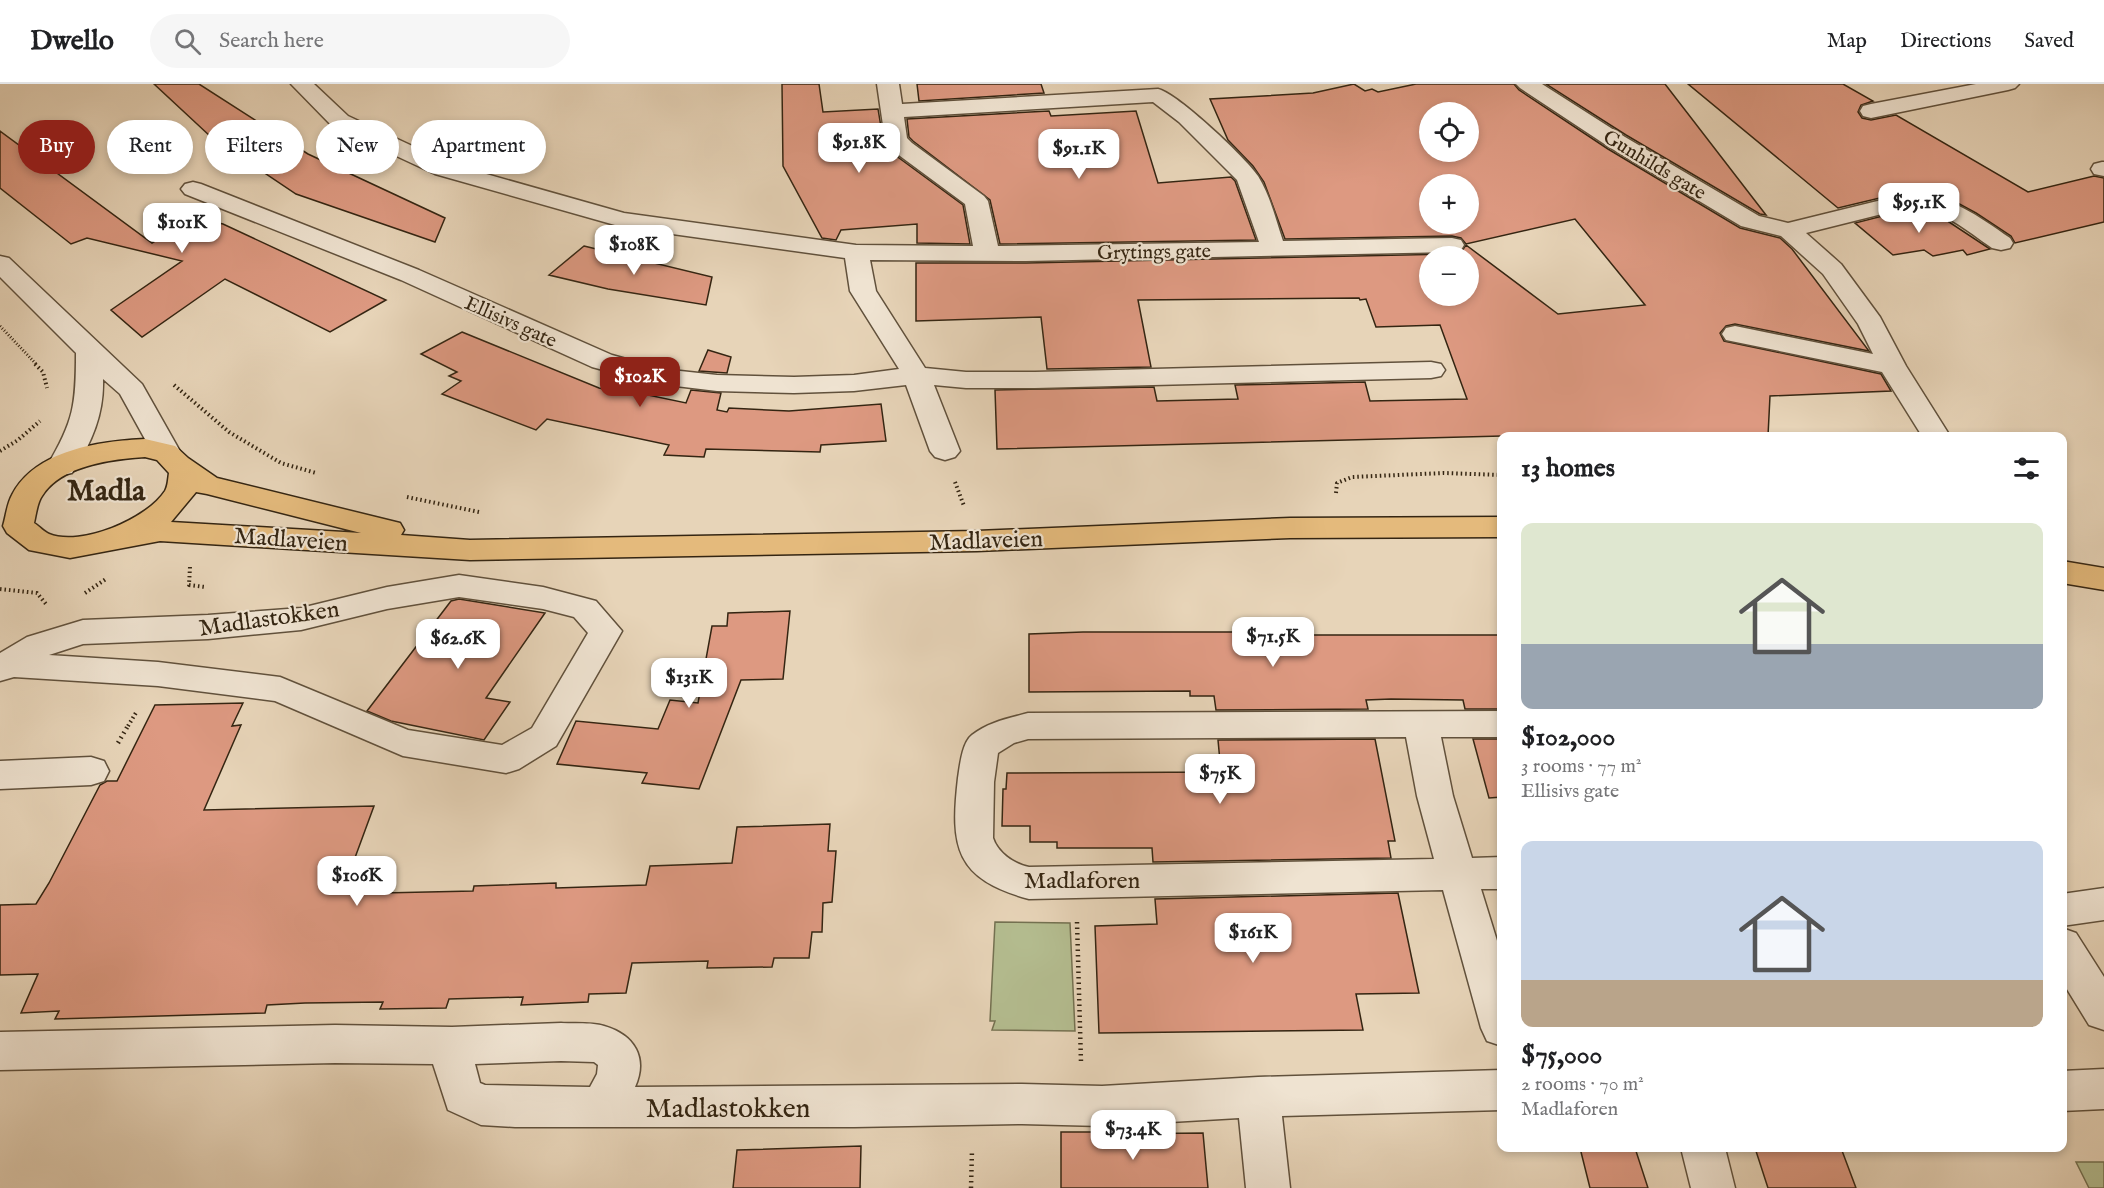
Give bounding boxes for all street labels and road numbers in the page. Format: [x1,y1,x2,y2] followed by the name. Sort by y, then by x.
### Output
[1598,125,1710,206] street label: Gunhilds gate
[1097,239,1211,266] street label: Grytings gate
[460,291,560,354] street label: Ellisivs gate
[233,521,349,560] street label: Madlaveien
[929,524,1044,559] street label: Madlaveien
[197,594,342,645] street label: Madlastokken
[1024,866,1141,897] street label: Madlaforen
[645,1092,811,1127] street label: Madlastokken

